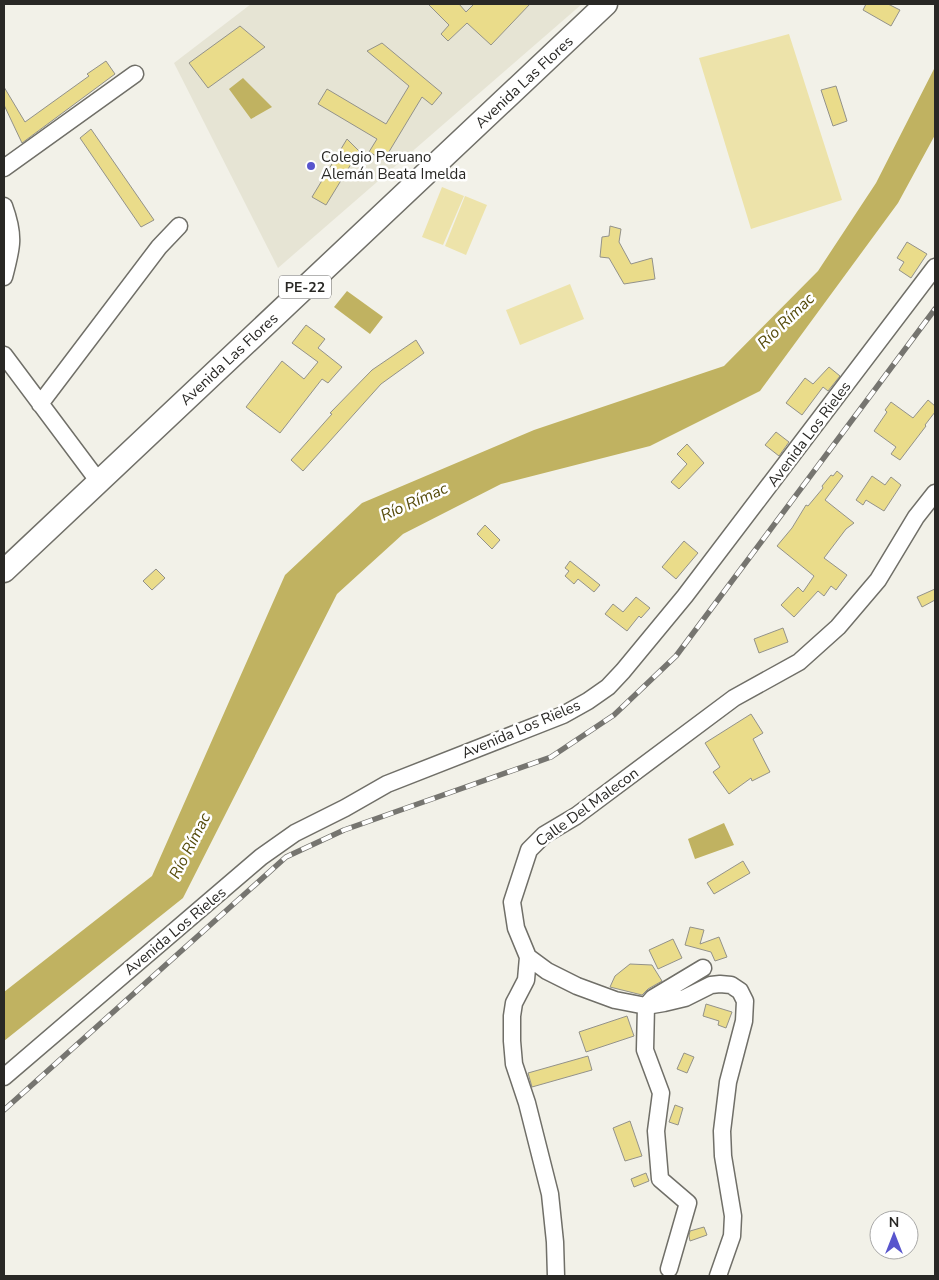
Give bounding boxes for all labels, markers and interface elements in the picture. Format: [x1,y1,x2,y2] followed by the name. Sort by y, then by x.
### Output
[471,31,577,133] street label: Avenida Las Flores
[321,147,466,184] place label: Colegio Peruano Alemán Beata Imelda
[305,160,317,172] marker: Colegio Peruano Alemán Beata Imelda
[279,276,331,298] road number: PE-22
[753,288,820,354] water label: Río Rímac
[176,308,282,410] street label: Avenida Las Flores
[763,377,855,491] street label: Avenida Los Rieles
[377,477,452,527] water label: Río Rímac
[459,695,583,763] street label: Avenida Los Rieles
[532,763,642,851] street label: Calle Del Malecon
[164,809,216,883] water label: Río Rímac
[120,882,230,980] street label: Avenida Los Rieles
[869,1210,919,1260] north arrow
[889,1213,899,1232] text: N

